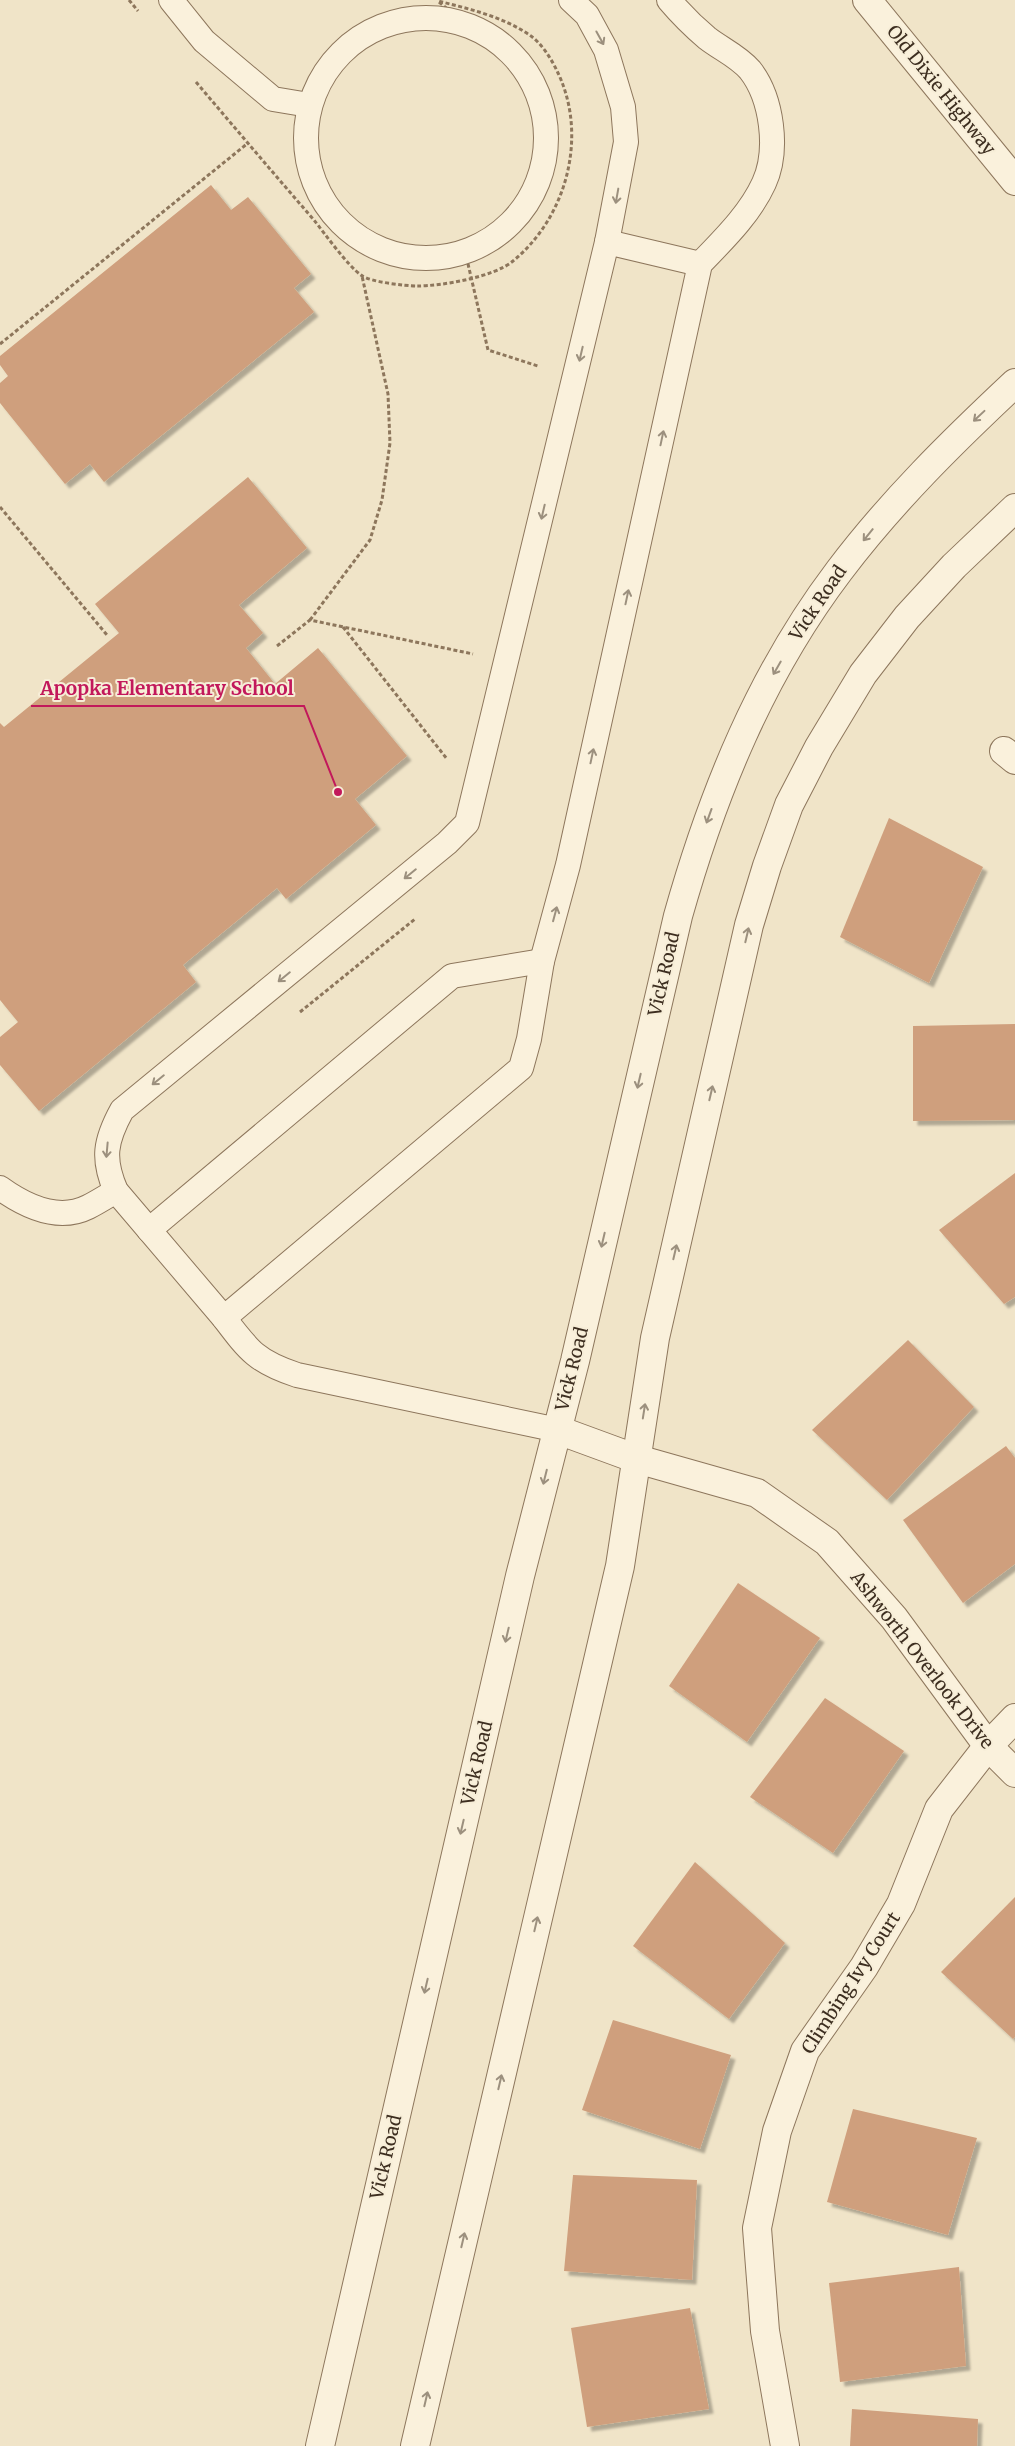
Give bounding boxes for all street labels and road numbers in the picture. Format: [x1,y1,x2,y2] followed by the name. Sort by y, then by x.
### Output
[882,20,1001,160] street label: Old Dixie Highway
[783,561,851,646] street label: Vick Road
[642,929,684,1019] street label: Vick Road
[550,1324,593,1414] street label: Vick Road
[845,1565,999,1753] street label: Ashworth Overlook Drive
[455,1718,497,1808] street label: Vick Road
[796,1908,905,2058] street label: Climbing Ivy Court
[364,2112,406,2202] street label: Vick Road

